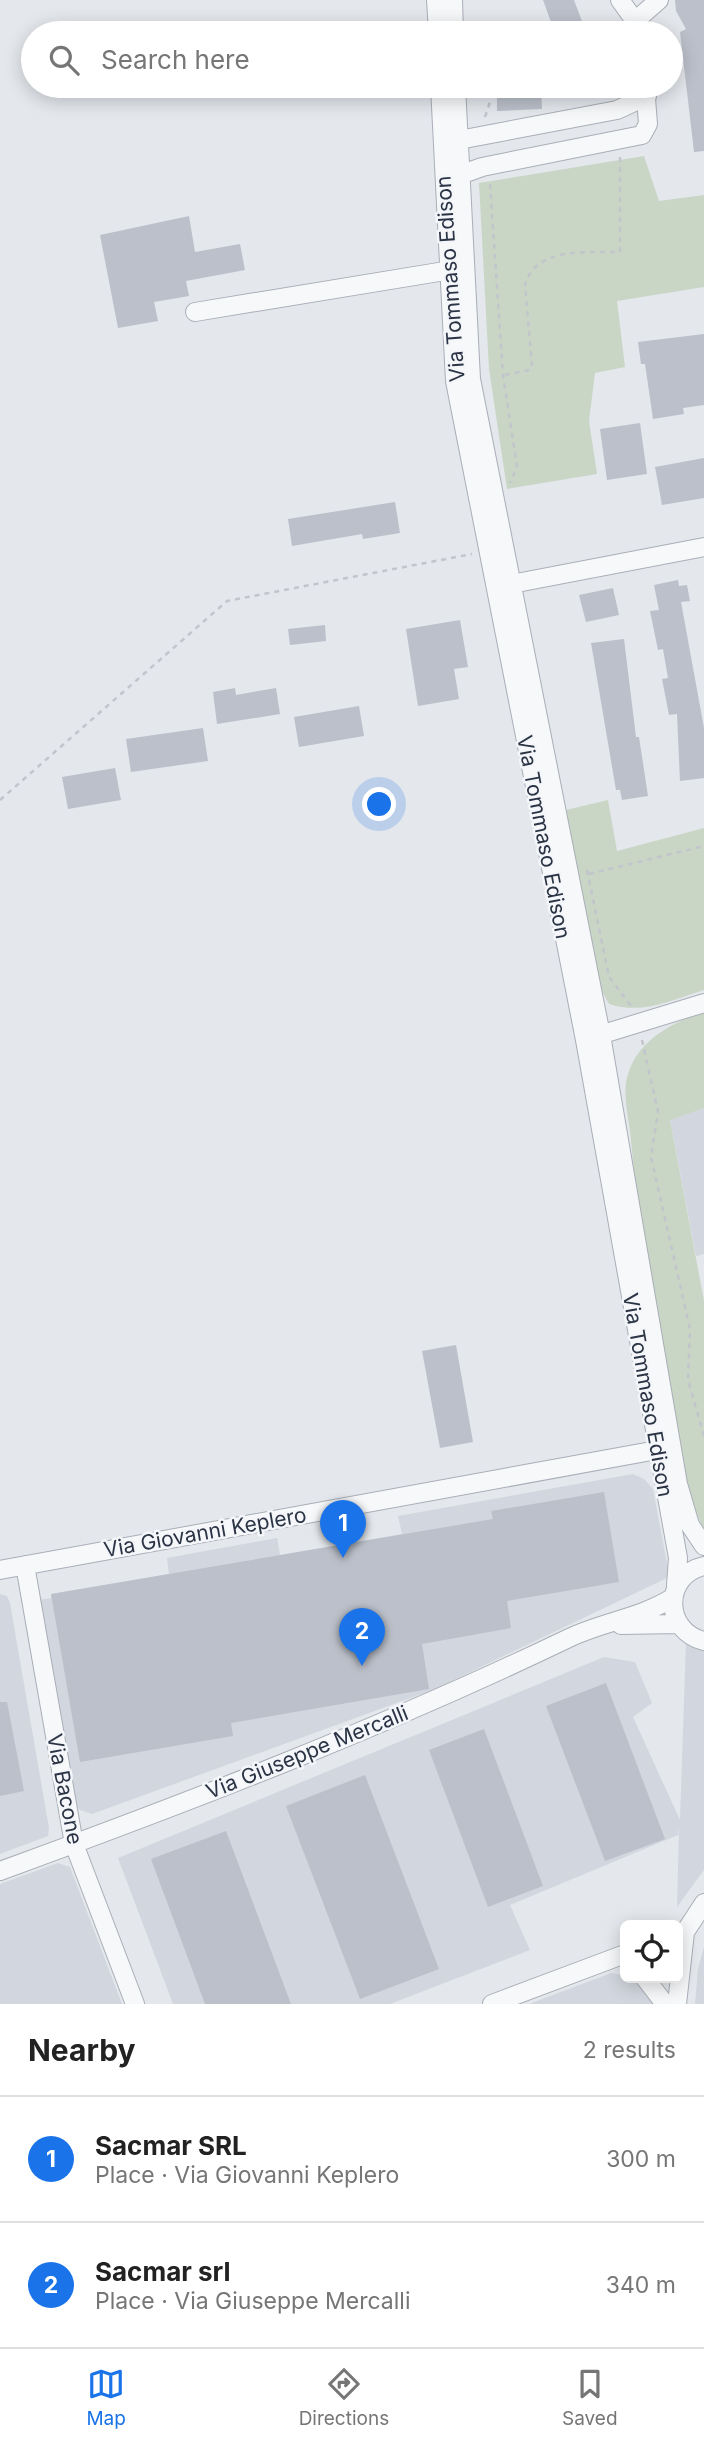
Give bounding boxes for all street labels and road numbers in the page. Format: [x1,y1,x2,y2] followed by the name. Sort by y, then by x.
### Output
[430,175,470,383] street label: Via Tommaso Edison
[512,733,576,941] street label: Via Tommaso Edison
[618,1291,678,1499] street label: Via Tommaso Edison
[102,1502,308,1562] street label: Via Giovanni Keplero
[202,1700,412,1804] street label: Via Giuseppe Mercalli
[42,1732,88,1846] street label: Via Bacone

